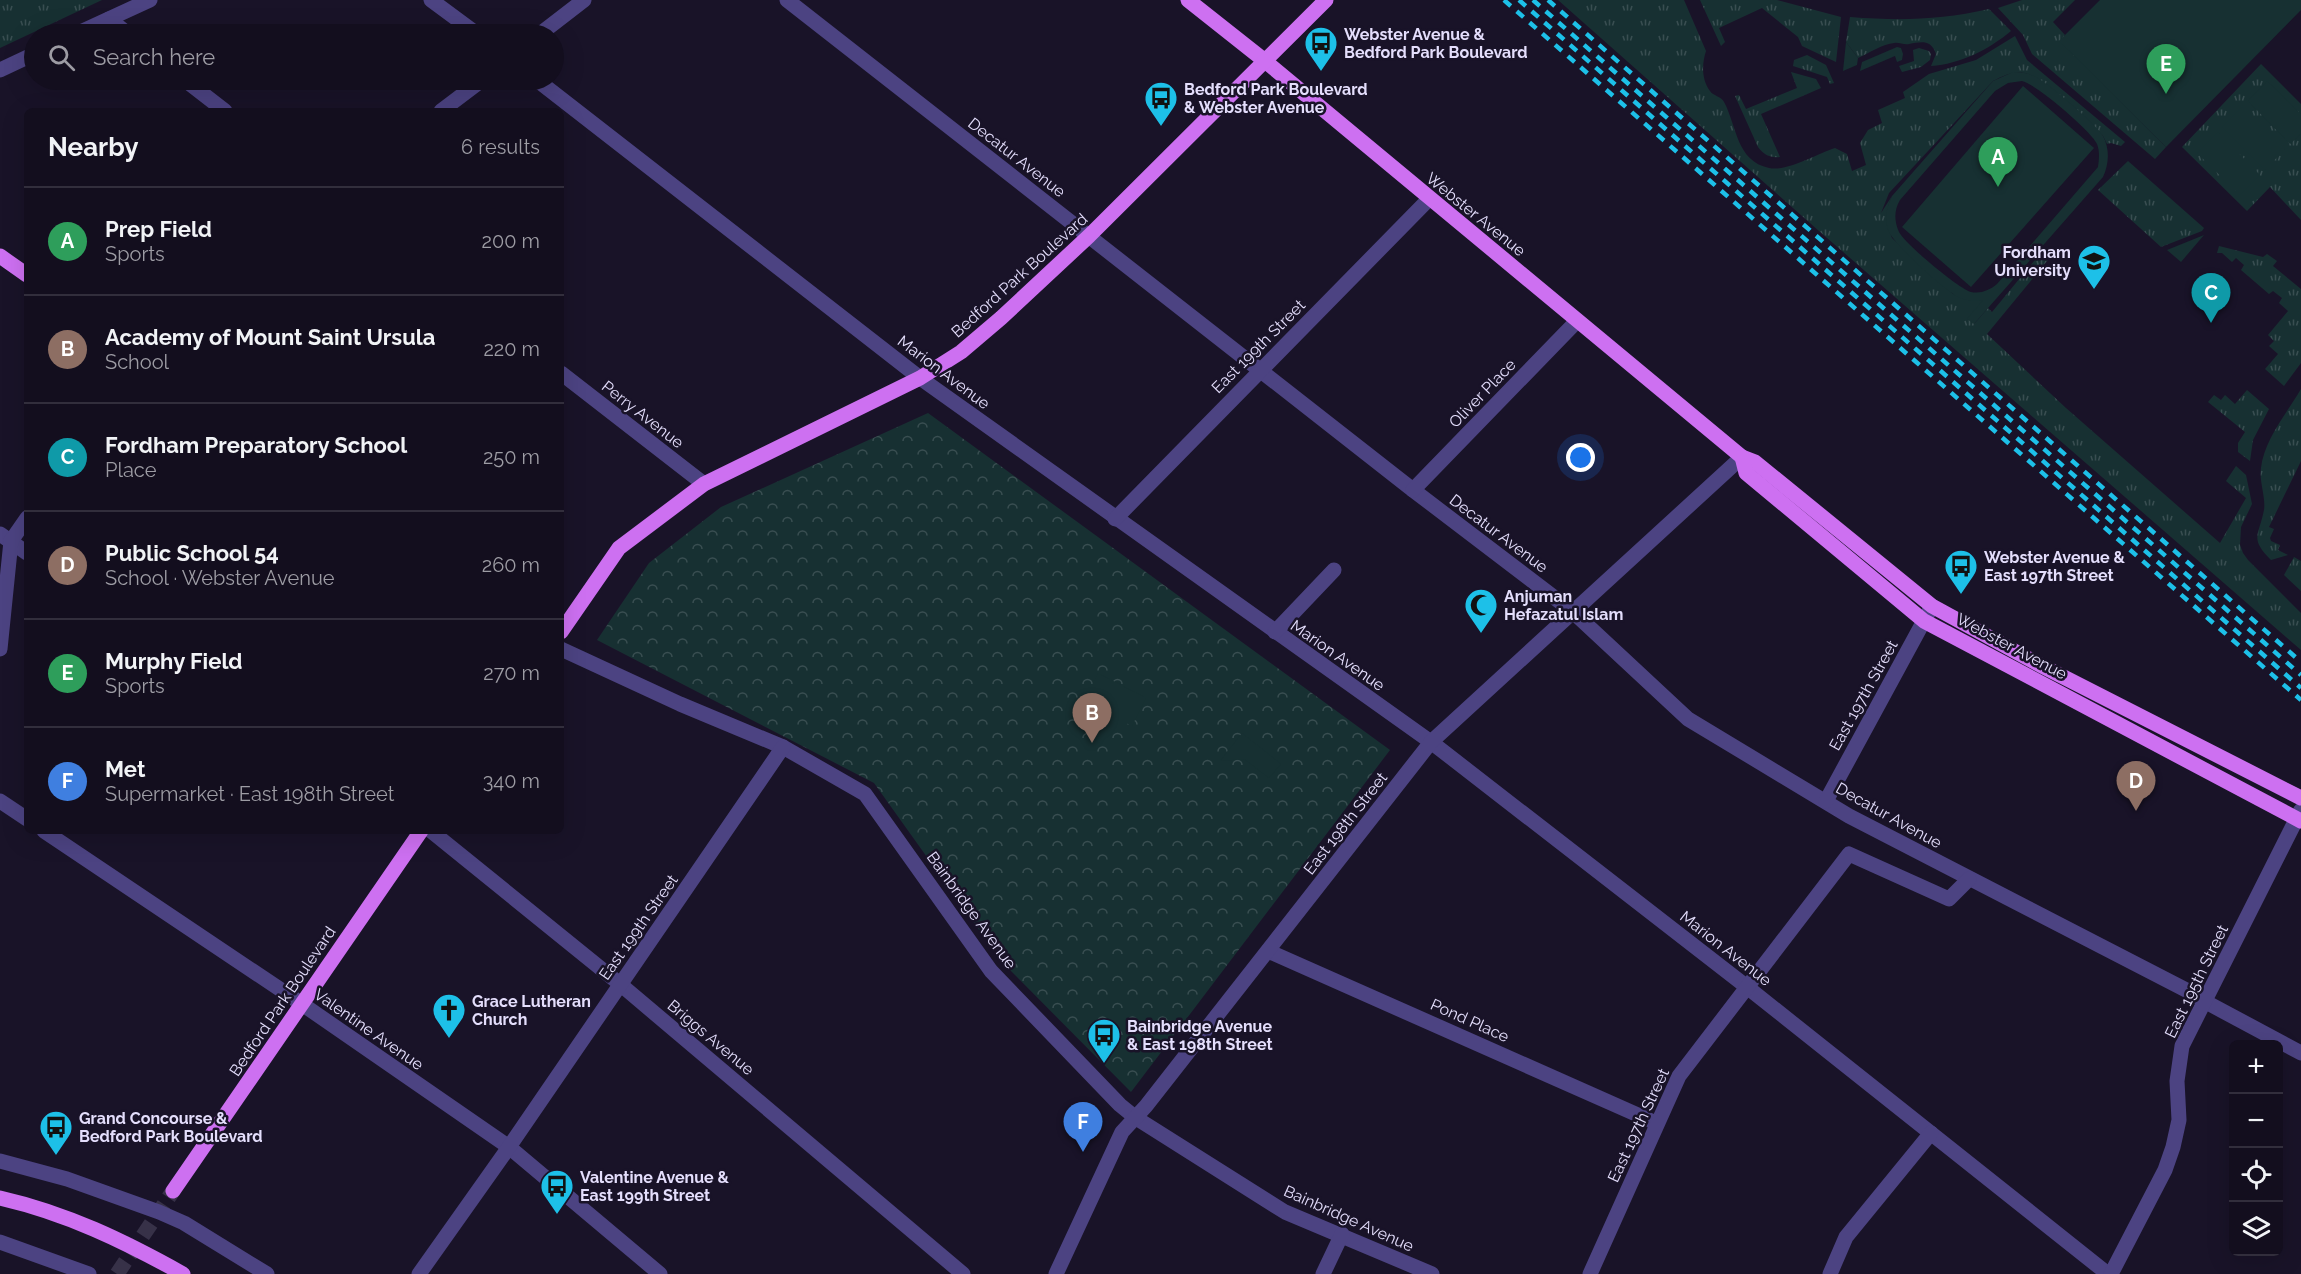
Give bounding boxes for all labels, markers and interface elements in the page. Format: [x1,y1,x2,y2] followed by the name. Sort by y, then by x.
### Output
[24,24,564,90] search box
[1303,25,1339,72] bus stop icon: Webster Avenue & Bedford Park Boulevard
[1344,25,1528,62] place label: Webster Avenue & Bedford Park Boulevard
[45,41,78,74] icon: search
[93,44,215,70] text: Search here
[2146,44,2186,94] pin: E
[1143,80,1179,127] bus stop icon: Bedford Park Boulevard & Webster Avenue
[1184,80,1368,117] place label: Bedford Park Boulevard & Webster Avenue
[964,114,1069,201] street label: Decatur Avenue
[48,132,138,162] text: Nearby
[461,135,540,159] text: 6 results
[1978,138,2018,187] pin: A
[1422,169,1529,260] street label: Webster Avenue
[947,209,1091,341] street label: Bedford Park Boulevard
[105,216,212,242] text: Prep Field
[61,229,74,253] text: A
[482,229,540,253] text: 200 m
[105,242,165,266] text: Sports
[1994,243,2071,280] place label: Fordham University
[2076,243,2112,290] school or university icon: Fordham University
[2192,274,2230,323] pin: C
[1208,295,1309,397] street label: East 199th Street
[105,324,435,350] text: Academy of Mount Saint Ursula
[894,332,993,413] street label: Marion Avenue
[61,337,74,361] text: B
[483,337,540,361] text: 220 m
[105,350,169,374] text: School
[1445,355,1520,432] street label: Oliver Place
[598,377,687,452] street label: Perry Avenue
[105,432,407,458] text: Fordham Preparatory School
[1566,443,1595,472] your location
[61,445,74,469] text: C
[483,445,540,469] text: 250 m
[105,458,156,482] text: Place
[1446,490,1552,577] street label: Decatur Avenue
[105,540,279,566] text: Public School 54
[1943,548,1979,595] bus stop icon: Webster Avenue & East 197th Street
[1984,548,2125,585] place label: Webster Avenue & East 197th Street
[60,553,75,577] text: D
[482,553,540,577] text: 260 m
[105,566,335,590] text: School · Webster Avenue
[1463,587,1499,634] mosque icon: Anjuman Hefazatul Islam
[1504,587,1623,624] place label: Anjuman Hefazatul Islam
[1953,609,2070,684] street label: Webster Avenue
[1287,616,1388,695] street label: Marion Avenue
[1825,636,1902,754] street label: East 197th Street
[105,648,243,674] text: Murphy Field
[61,661,74,685] text: E
[483,661,540,685] text: 270 m
[105,674,165,698] text: Sports
[1072,694,1112,743] pin: B
[105,756,145,782] text: Met
[2116,762,2156,811] pin: D
[1300,768,1392,878] street label: East 198th Street
[62,769,73,793] text: F
[483,769,540,793] text: 340 m
[1833,778,1945,852] street label: Decatur Avenue
[105,782,394,806] text: Supermarket · East 198th Street
[923,848,1020,973] street label: Bainbridge Avenue
[595,870,682,984] street label: East 199th Street
[1676,907,1775,990] street label: Marion Avenue
[2161,921,2232,1041] street label: East 195th Street
[225,923,340,1080] street label: Bedford Park Boulevard
[310,985,427,1074] street label: Valentine Avenue
[431,992,467,1039] church icon: Grace Lutheran Church
[472,992,591,1029] place label: Grace Lutheran Church
[1428,995,1512,1046] street label: Pond Place
[664,996,758,1079] street label: Briggs Avenue
[1086,1017,1122,1064] bus stop icon: Bainbridge Avenue & East 198th Street
[1127,1017,1273,1054] place label: Bainbridge Avenue & East 198th Street
[2229,1040,2283,1256] map controls
[2229,1040,2283,1094] button: +
[1604,1065,1673,1185] street label: East 197th Street
[2229,1094,2283,1148] button: −
[1064,1102,1102,1152] pin: F
[38,1109,74,1156] bus stop icon: Grand Concourse & Bedford Park Boulevard
[79,1109,263,1146] place label: Grand Concourse & Bedford Park Boulevard
[2229,1148,2283,1202] button: locate
[539,1168,575,1215] bus stop icon: Valentine Avenue & East 199th Street
[580,1168,729,1205] place label: Valentine Avenue & East 199th Street
[1281,1181,1417,1256] street label: Bainbridge Avenue
[2229,1202,2283,1256] button: layers

